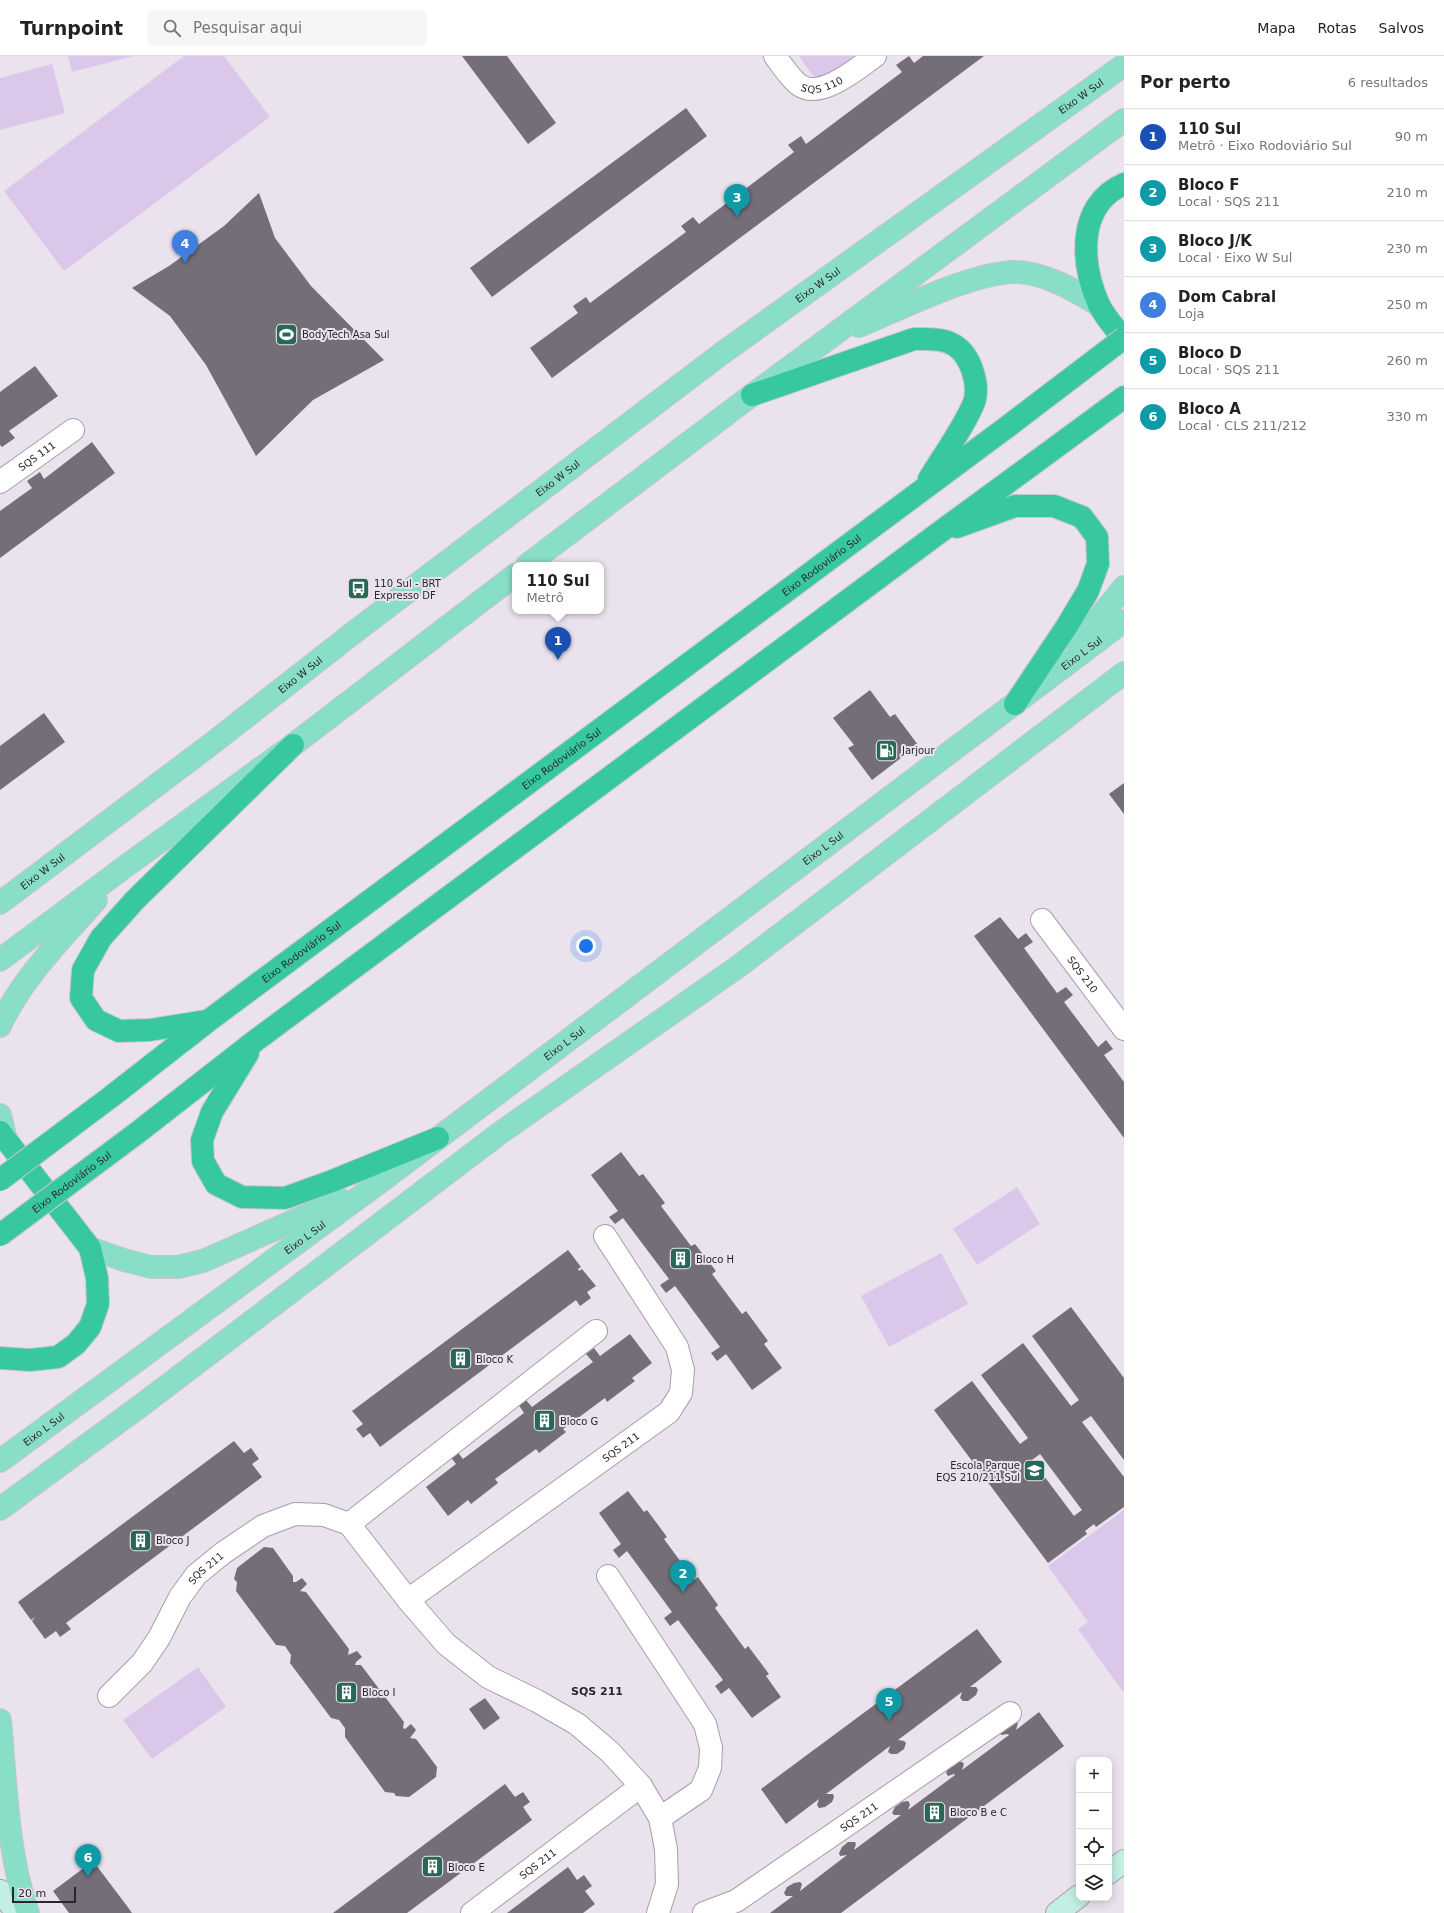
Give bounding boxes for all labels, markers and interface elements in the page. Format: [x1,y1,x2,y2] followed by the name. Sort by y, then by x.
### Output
[147,10,427,46] search box
[20,17,123,39] text: Turnpoint
[161,17,183,39] icon: search
[193,19,302,37] text: Pesquisar aqui
[1257,20,1295,36] text: Mapa
[1317,20,1357,36] text: Rotas
[1379,20,1424,36] text: Salvos
[1140,72,1230,92] text: Por perto
[800,74,845,95] street label: SQS 110
[1348,75,1428,90] text: 6 resultados
[1056,76,1105,116] street label: Eixo W Sul
[1178,120,1241,138] text: 110 Sul
[1148,129,1158,144] text: 1
[1395,129,1428,144] text: 90 m
[1178,138,1352,153] text: Metrô · Eixo Rodoviário Sul
[1178,176,1240,194] text: Bloco F
[724,184,750,217] pin: 3
[1148,185,1158,200] text: 2
[1386,185,1428,200] text: 210 m
[1178,194,1280,209] text: Local · SQS 211
[172,230,198,263] pin: 4
[1178,232,1252,250] text: Bloco J/K
[1148,241,1158,256] text: 3
[1386,241,1428,256] text: 230 m
[1178,250,1292,265] text: Local · Eixo W Sul
[793,265,842,305] street label: Eixo W Sul
[1178,288,1276,306] text: Dom Cabral
[1148,297,1158,312] text: 4
[1386,297,1428,312] text: 250 m
[1178,306,1205,321] text: Loja
[274,321,300,347] sports icon: BodyTech Asa Sul
[302,329,390,340] place label: BodyTech Asa Sul
[1178,344,1242,362] text: Bloco D
[1148,353,1158,368] text: 5
[1386,353,1428,368] text: 260 m
[1178,362,1280,377] text: Local · SQS 211
[1178,400,1241,418] text: Bloco A
[1148,409,1158,424] text: 6
[1386,409,1428,424] text: 330 m
[1178,418,1307,433] text: Local · CLS 211/212
[16,439,57,473] street label: SQS 111
[533,458,582,498] street label: Eixo W Sul
[780,532,863,598] street label: Eixo Rodoviário Sul
[512,562,604,614] popup
[526,572,590,590] text: 110 Sul
[346,576,372,602] bus stop icon: 110 Sul - BRT Expresso DF
[374,578,442,601] place label: 110 Sul - BRT Expresso DF
[526,590,564,605] text: Metrô
[545,627,571,660] pin: 1
[1059,634,1104,672] street label: Eixo L Sul
[276,654,324,695] street label: Eixo W Sul
[520,725,603,791] street label: Eixo Rodoviário Sul
[874,737,900,763] fuel station icon: Jarjour
[901,745,935,756] place label: Jarjour
[800,829,845,867] street label: Eixo L Sul
[18,851,67,891] street label: Eixo W Sul
[260,919,343,985] street label: Eixo Rodoviário Sul
[576,936,596,956] your location
[1066,954,1100,995] street label: SQS 210
[542,1024,587,1062] street label: Eixo L Sul
[30,1149,113,1215] street label: Eixo Rodoviário Sul
[282,1219,327,1256] street label: Eixo L Sul
[667,1246,693,1272] building icon: Bloco H
[696,1254,734,1265] place label: Bloco H
[447,1346,473,1372] building icon: Bloco K
[476,1354,514,1365] place label: Bloco K
[531,1408,557,1434] building icon: Bloco G
[21,1410,66,1448] street label: Eixo L Sul
[560,1416,598,1427] place label: Bloco G
[600,1430,641,1464] street label: SQS 211
[1022,1458,1048,1484] school or university icon: Escola Parque EQS 210/211 Sul
[936,1460,1020,1483] place label: Escola Parque EQS 210/211 Sul
[127,1527,153,1553] building icon: Bloco J
[156,1535,190,1546] place label: Bloco J
[186,1550,225,1586] street label: SQS 211
[670,1560,696,1593] pin: 2
[333,1679,359,1705] building icon: Bloco I
[571,1685,623,1698] district label: SQS 211
[362,1687,396,1698] place label: Bloco I
[876,1688,902,1721] pin: 5
[1076,1757,1112,1901] map controls
[1076,1757,1112,1793] button: +
[1076,1793,1112,1829] button: −
[922,1799,948,1825] building icon: Bloco B e C
[838,1800,880,1833] street label: SQS 211
[950,1807,1007,1818] place label: Bloco B e C
[1076,1829,1112,1865] button: locate
[75,1844,101,1877] pin: 6
[517,1846,558,1881] street label: SQS 211
[419,1854,445,1880] building icon: Bloco E
[448,1862,485,1873] place label: Bloco E
[1076,1865,1112,1901] button: layers
[12,1885,76,1904] scale bar
[18,1887,46,1900] text: 20 m

